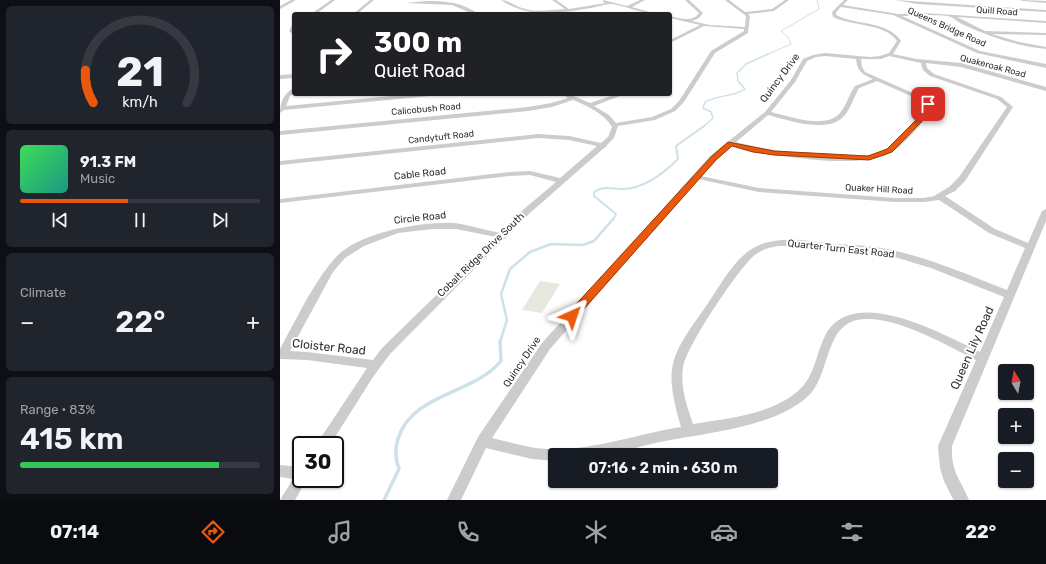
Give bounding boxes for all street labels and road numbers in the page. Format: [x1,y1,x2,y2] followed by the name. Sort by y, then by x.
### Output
[906,5,988,49] street label: Queens Bridge Road
[976,5,1018,17] street label: Quill Road
[758,51,803,105] street label: Quincy Drive
[959,52,1027,80] street label: Quakeroak Road
[391,101,461,117] street label: Calicobush Road
[408,129,474,145] street label: Candytuft Road
[393,165,447,183] street label: Cable Road
[845,182,913,196] street label: Quaker Hill Road
[393,209,447,227] street label: Circle Road
[435,210,527,300] street label: Cobalt Ridge Drive South
[787,237,895,261] street label: Quarter Turn East Road
[947,304,997,392] street label: Queen Lily Road
[501,334,544,390] street label: Quincy Drive
[292,336,366,358] street label: Cloister Road

